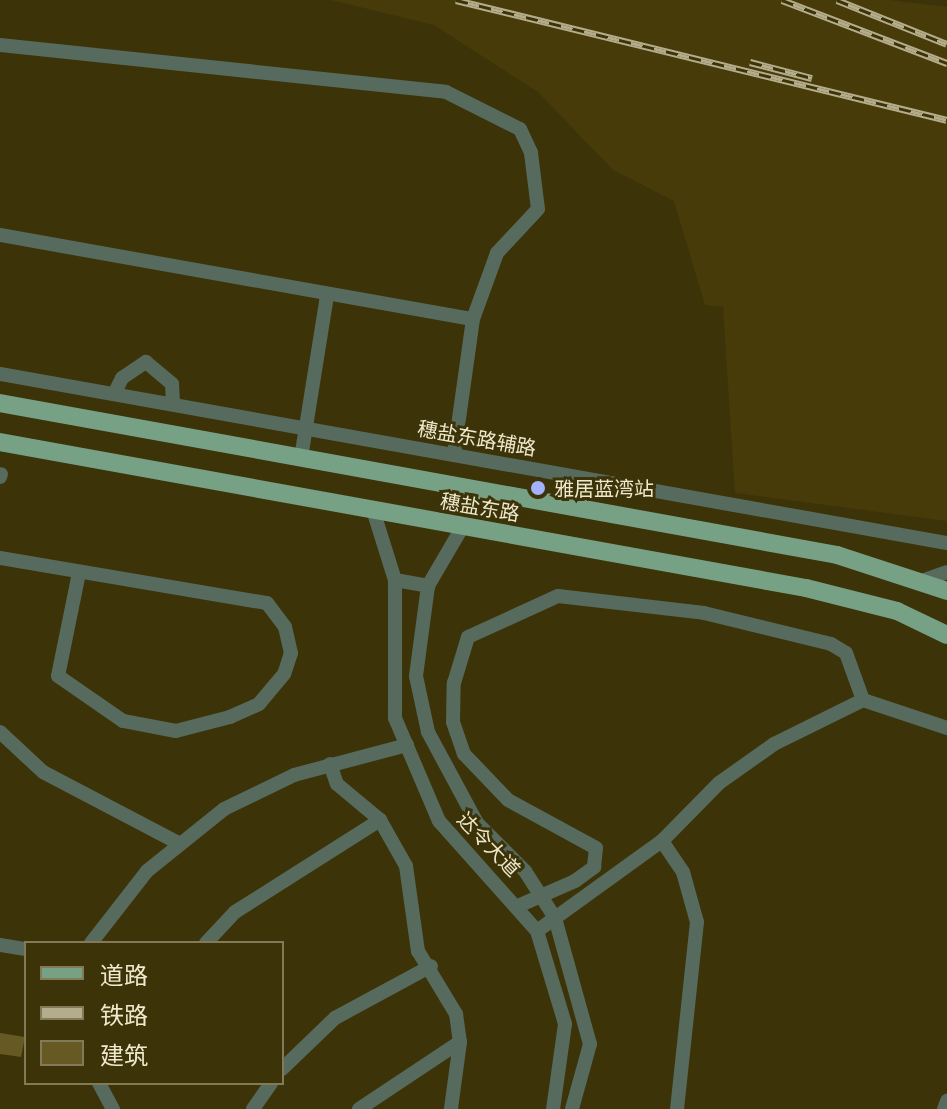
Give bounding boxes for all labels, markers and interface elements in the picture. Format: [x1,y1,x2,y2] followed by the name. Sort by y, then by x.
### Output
[416,416,538,460] street label: 穗盐东路辅路
[554,476,654,500] place label: 雅居蓝湾站
[529,479,547,497] marker: 雅居蓝湾站
[439,488,521,526] street label: 穗盐东路
[453,807,525,881] street label: 达令大道
[24,941,284,1085] legend
[100,959,148,991] text: 道路
[100,999,148,1031] text: 铁路
[100,1039,148,1071] text: 建筑

